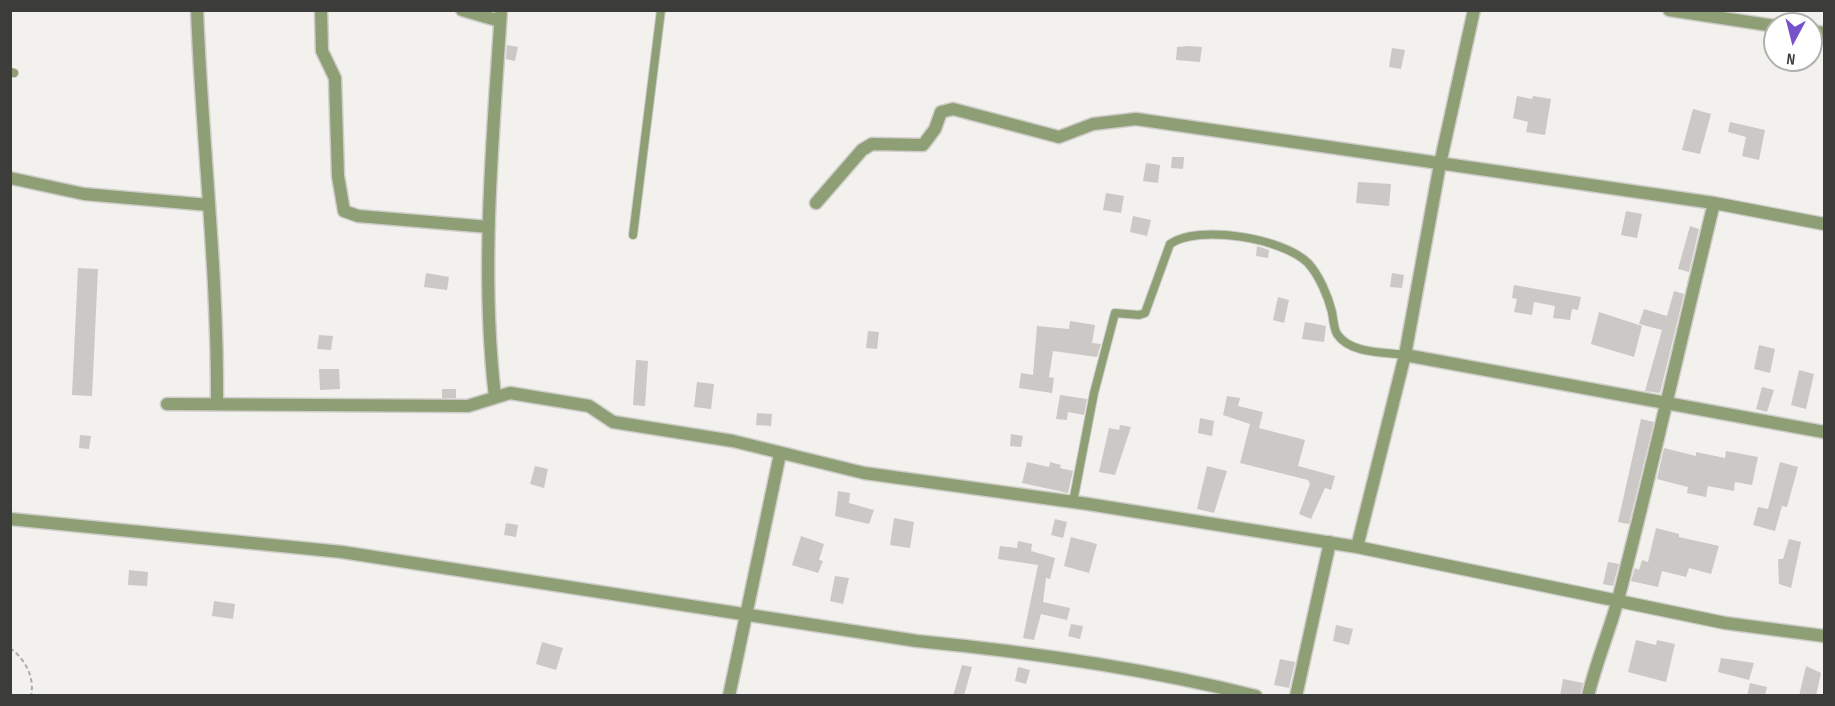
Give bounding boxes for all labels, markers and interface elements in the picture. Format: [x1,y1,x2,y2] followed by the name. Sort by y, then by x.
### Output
[1763,12,1823,72] north arrow
[1786,48,1796,68] text: N

